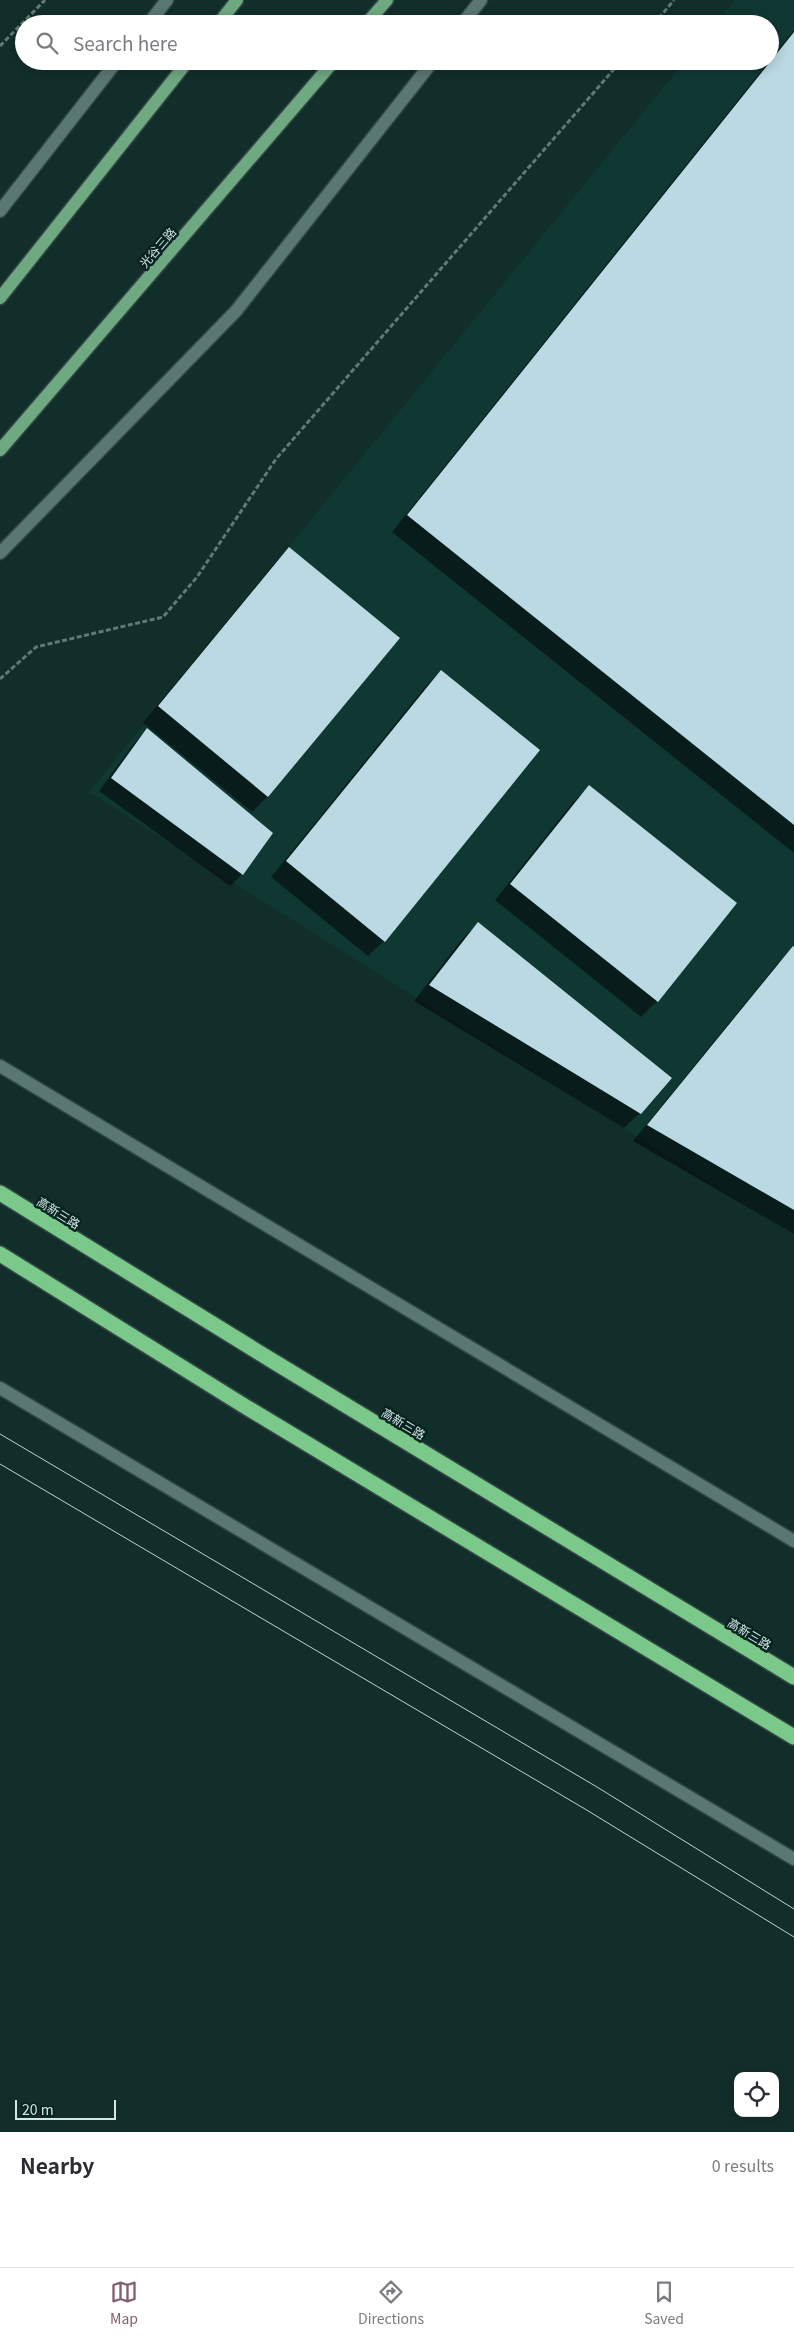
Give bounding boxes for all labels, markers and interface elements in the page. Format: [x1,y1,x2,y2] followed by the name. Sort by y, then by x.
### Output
[15,15,779,70] search box
[33,29,61,57] icon: search
[73,29,177,56] text: Search here
[135,223,179,271] street label: 光谷三路
[34,1192,84,1232] street label: 高新三路
[379,1403,429,1443] street label: 高新三路
[725,1613,775,1653] street label: 高新三路
[734,2072,779,2117] map controls
[734,2072,779,2117] button: locate
[15,2097,116,2120] scale bar
[22,2099,54,2119] text: 20 m
[20,2150,94,2180] text: Nearby
[712,2153,774,2177] text: 0 results
[110,2278,138,2328] tab: Map
[358,2278,424,2328] tab: Directions
[644,2278,684,2328] tab: Saved

